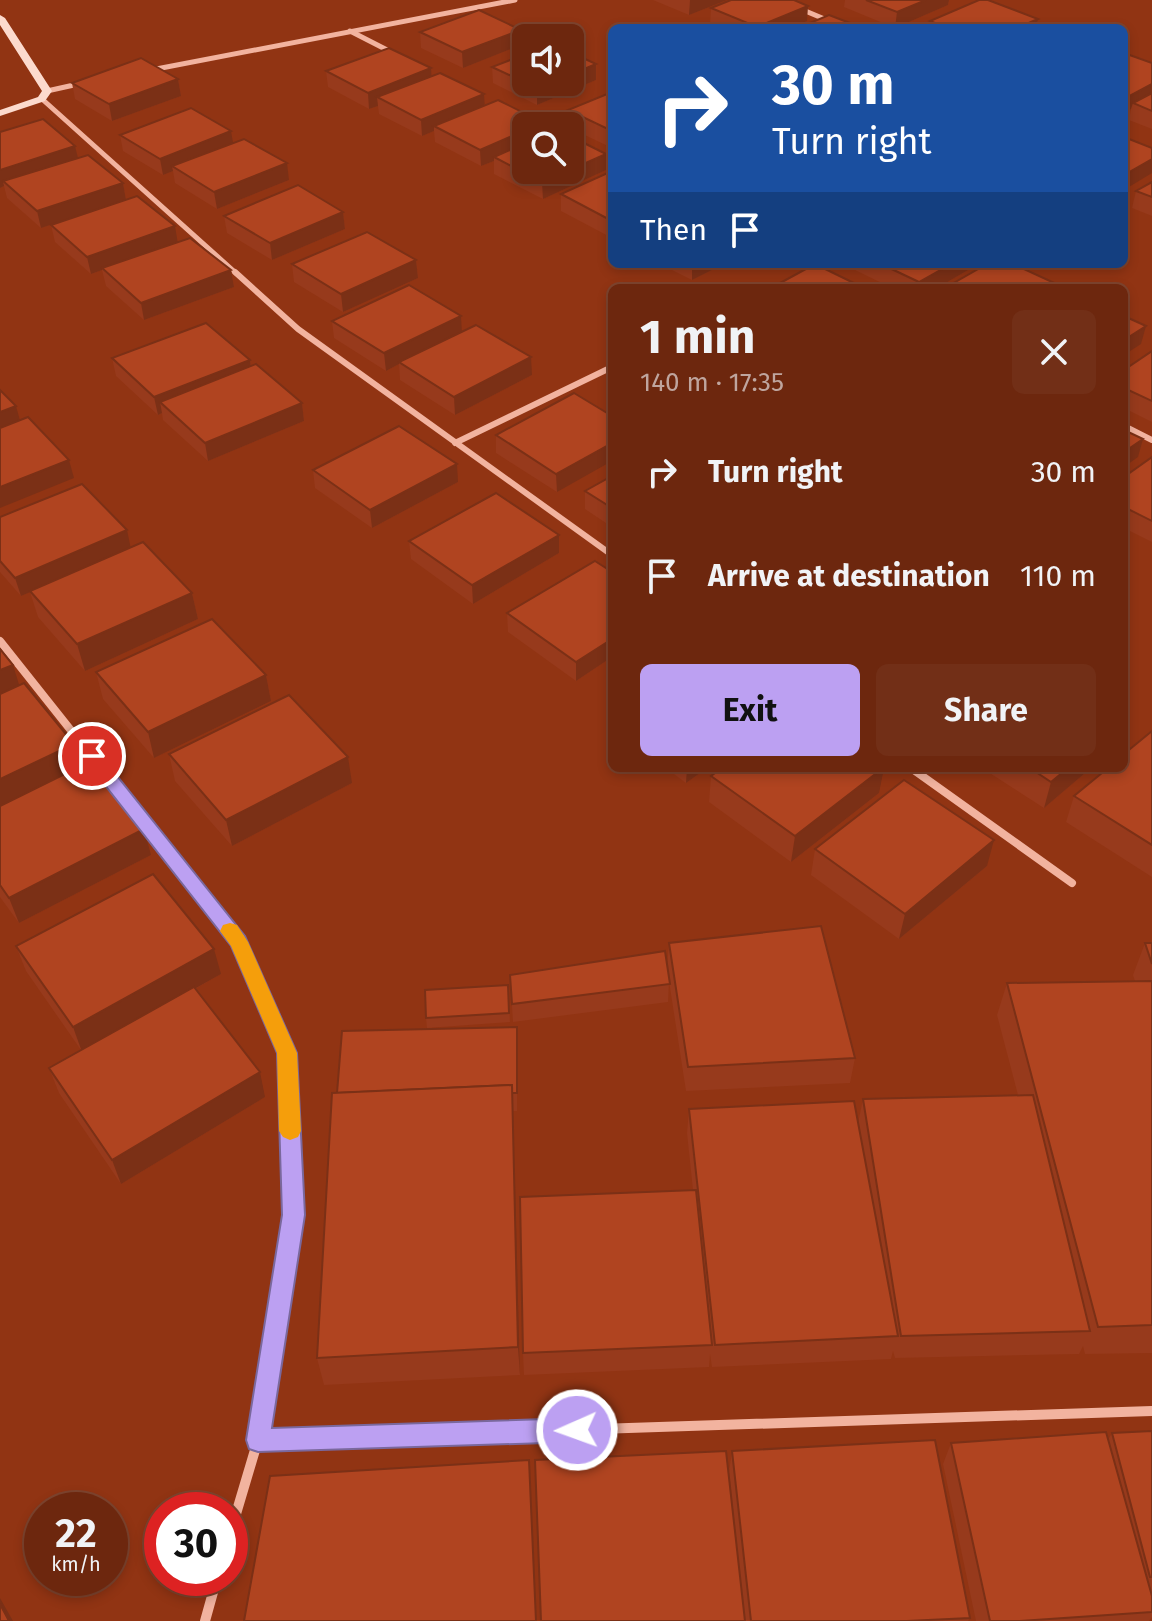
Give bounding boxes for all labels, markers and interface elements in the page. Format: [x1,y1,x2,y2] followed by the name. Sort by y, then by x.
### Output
[512,24,584,184] map controls
[512,24,584,96] button: sound
[772,52,894,119] text: 30 m
[640,56,744,160] icon: right
[512,112,584,184] button: search
[772,120,932,164] text: Turn right
[723,208,767,252] icon: arrive
[640,212,707,248] text: Then
[640,308,755,366] text: 1 min
[1012,310,1096,394] button: close
[640,367,784,398] text: 140 m · 17:35
[640,450,684,494] icon: right
[708,454,843,490] text: Turn right
[1031,454,1096,490] text: 30 m
[640,554,684,598] icon: arrive
[708,558,990,594] text: Arrive at destination
[1020,558,1096,594] text: 110 m
[640,664,860,756] button: Exit
[876,664,1096,756] button: Share
[58,722,126,790] pin
[70,734,114,778] icon: arrive
[535,1388,619,1472] position arrow
[144,1492,248,1596] speed limit sign: 30
[55,1510,97,1558] text: 22
[51,1552,101,1576] text: km/h

